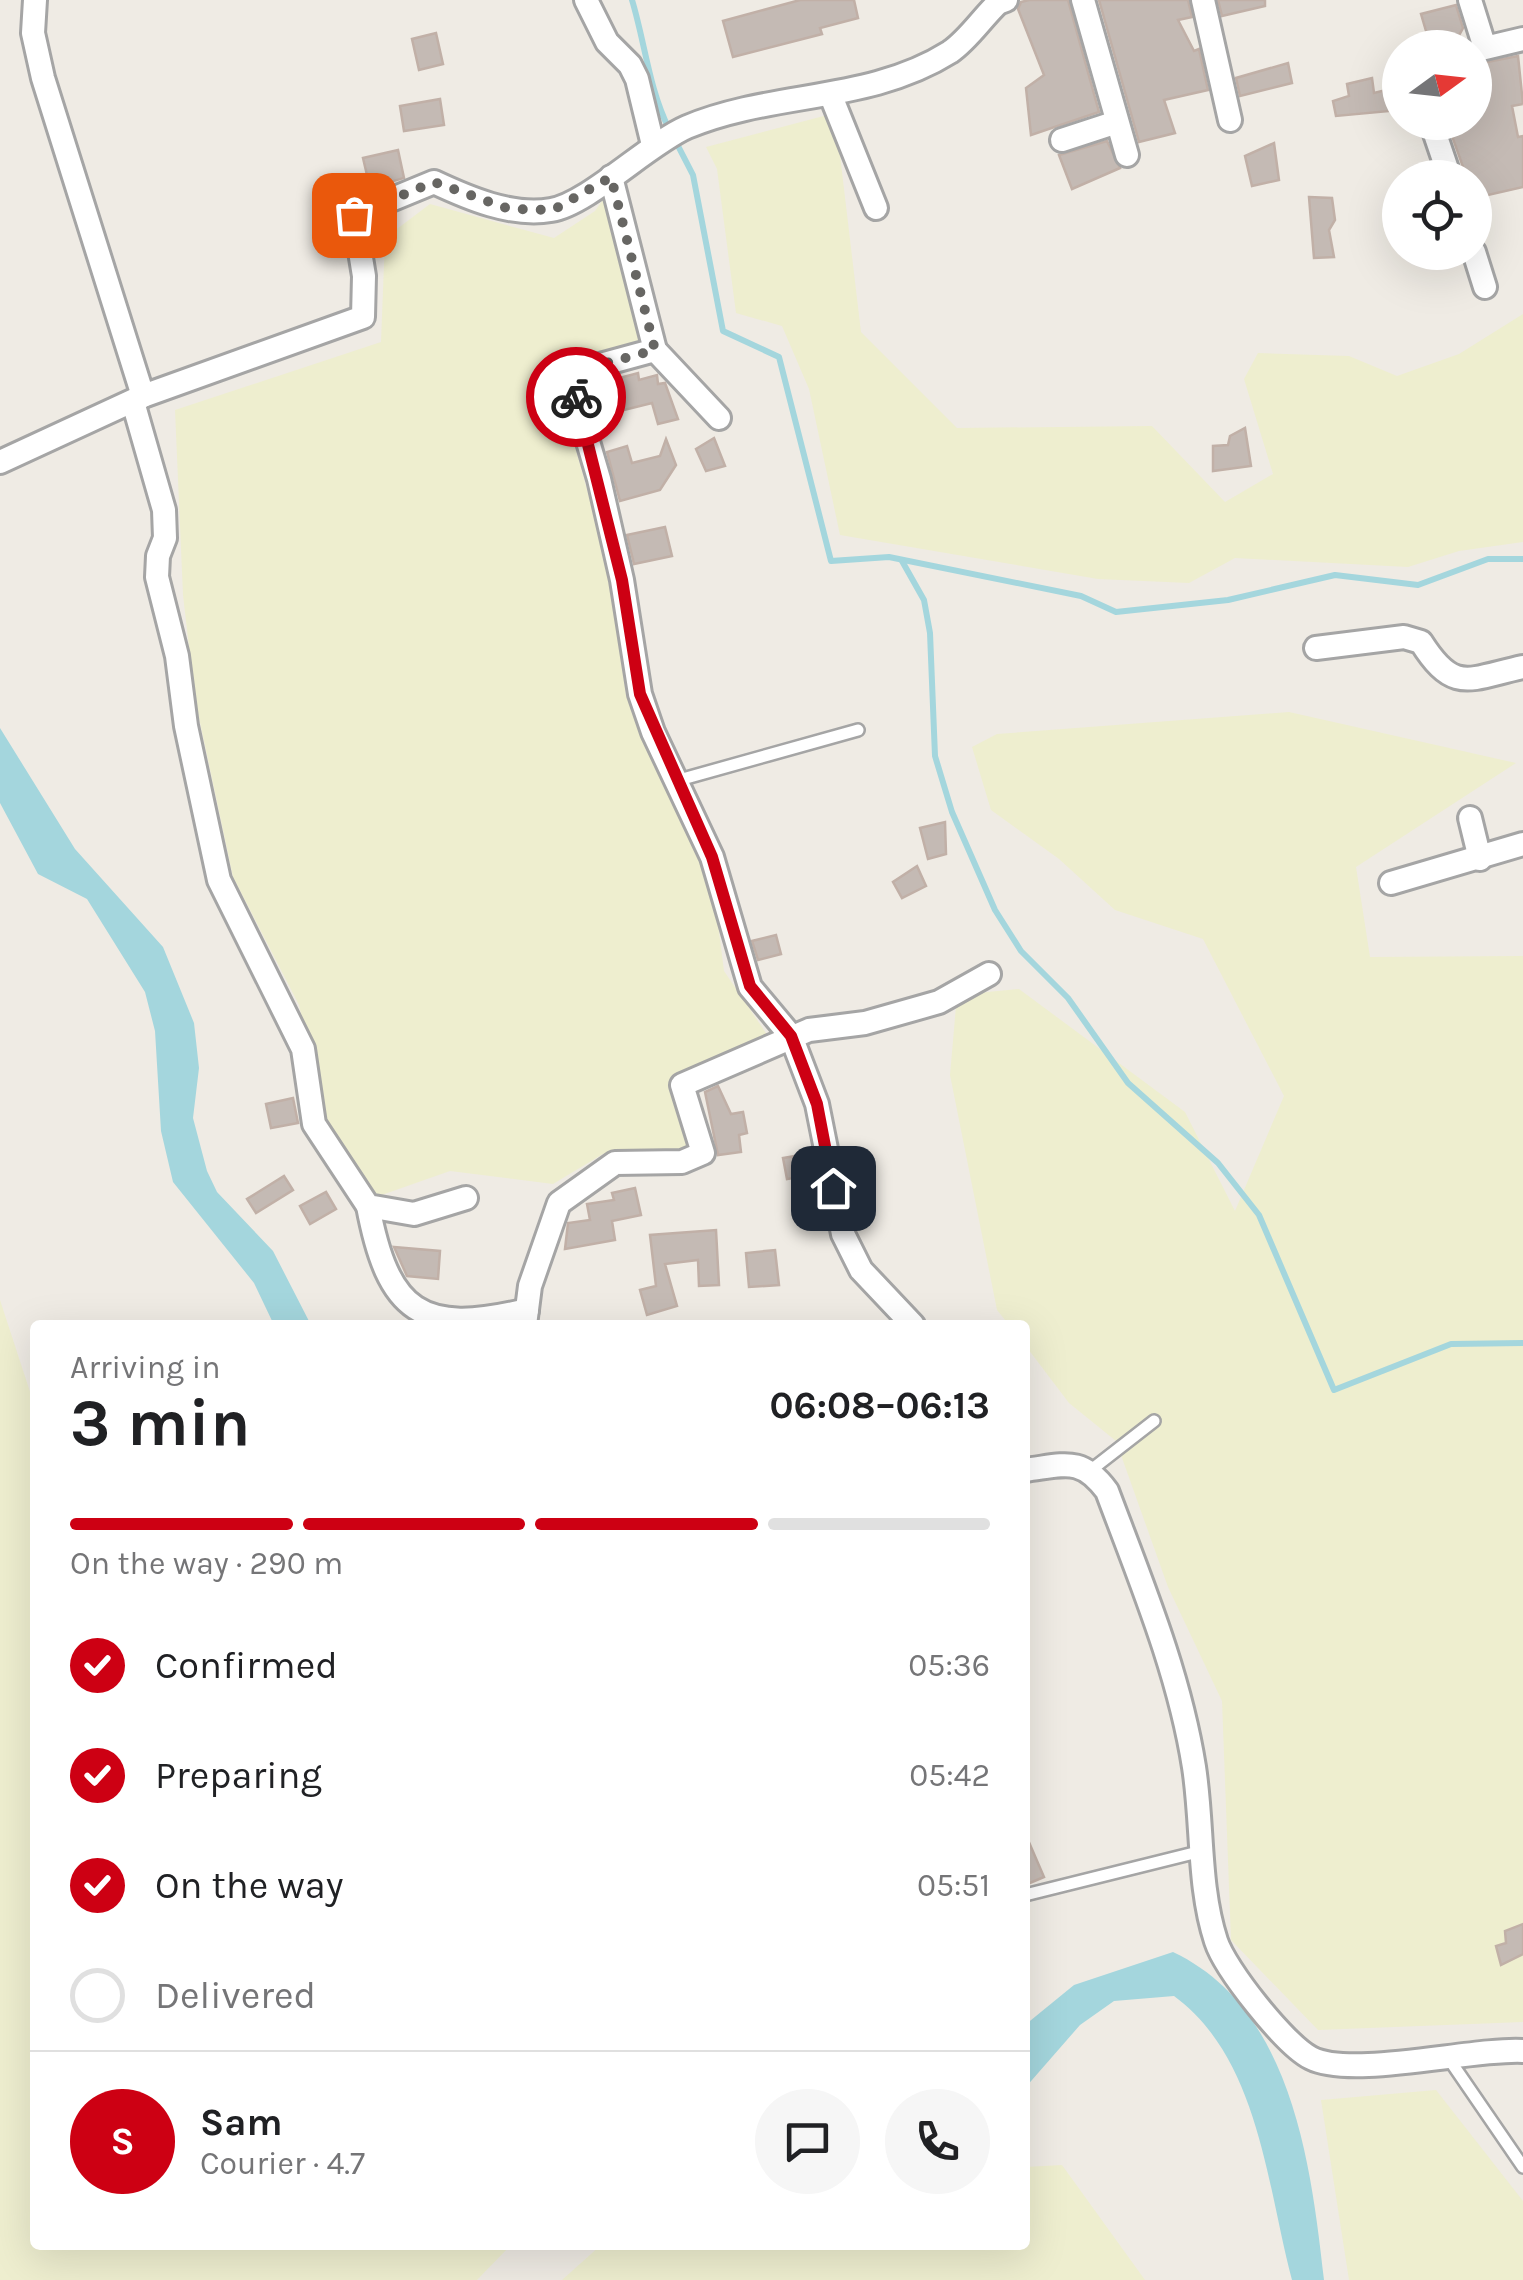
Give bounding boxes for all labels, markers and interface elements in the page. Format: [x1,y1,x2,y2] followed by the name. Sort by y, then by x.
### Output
[1382,30,1492,140] north arrow
[1382,30,1492,270] map controls
[1382,160,1492,270] button: locate
[312,173,397,258] pin
[327,188,382,243] icon: bag
[526,347,626,447] courier
[549,370,604,425] icon: bike
[791,1146,876,1231] pin
[806,1161,861,1216] icon: home
[70,1349,221,1386] text: Arriving in
[770,1383,990,1428] text: 06:08–06:13
[70,1385,250,1461] text: 3 min
[70,1545,343,1582] text: On the way · 290 m
[70,1638,125,1693] icon: check
[155,1643,338,1688] text: Confirmed
[908,1647,990,1684] text: 05:36
[70,1748,125,1803] icon: check
[155,1753,322,1798] text: Preparing
[909,1757,990,1794] text: 05:42
[70,1858,125,1913] icon: check
[155,1863,343,1908] text: On the way
[917,1867,990,1904] text: 05:51
[155,1973,316,2018] text: Delivered
[755,2089,860,2194] button: chat
[885,2089,990,2194] button: phone
[200,2100,283,2145] text: Sam
[110,2119,135,2164] text: S
[200,2145,365,2182] text: Courier · 4.7

